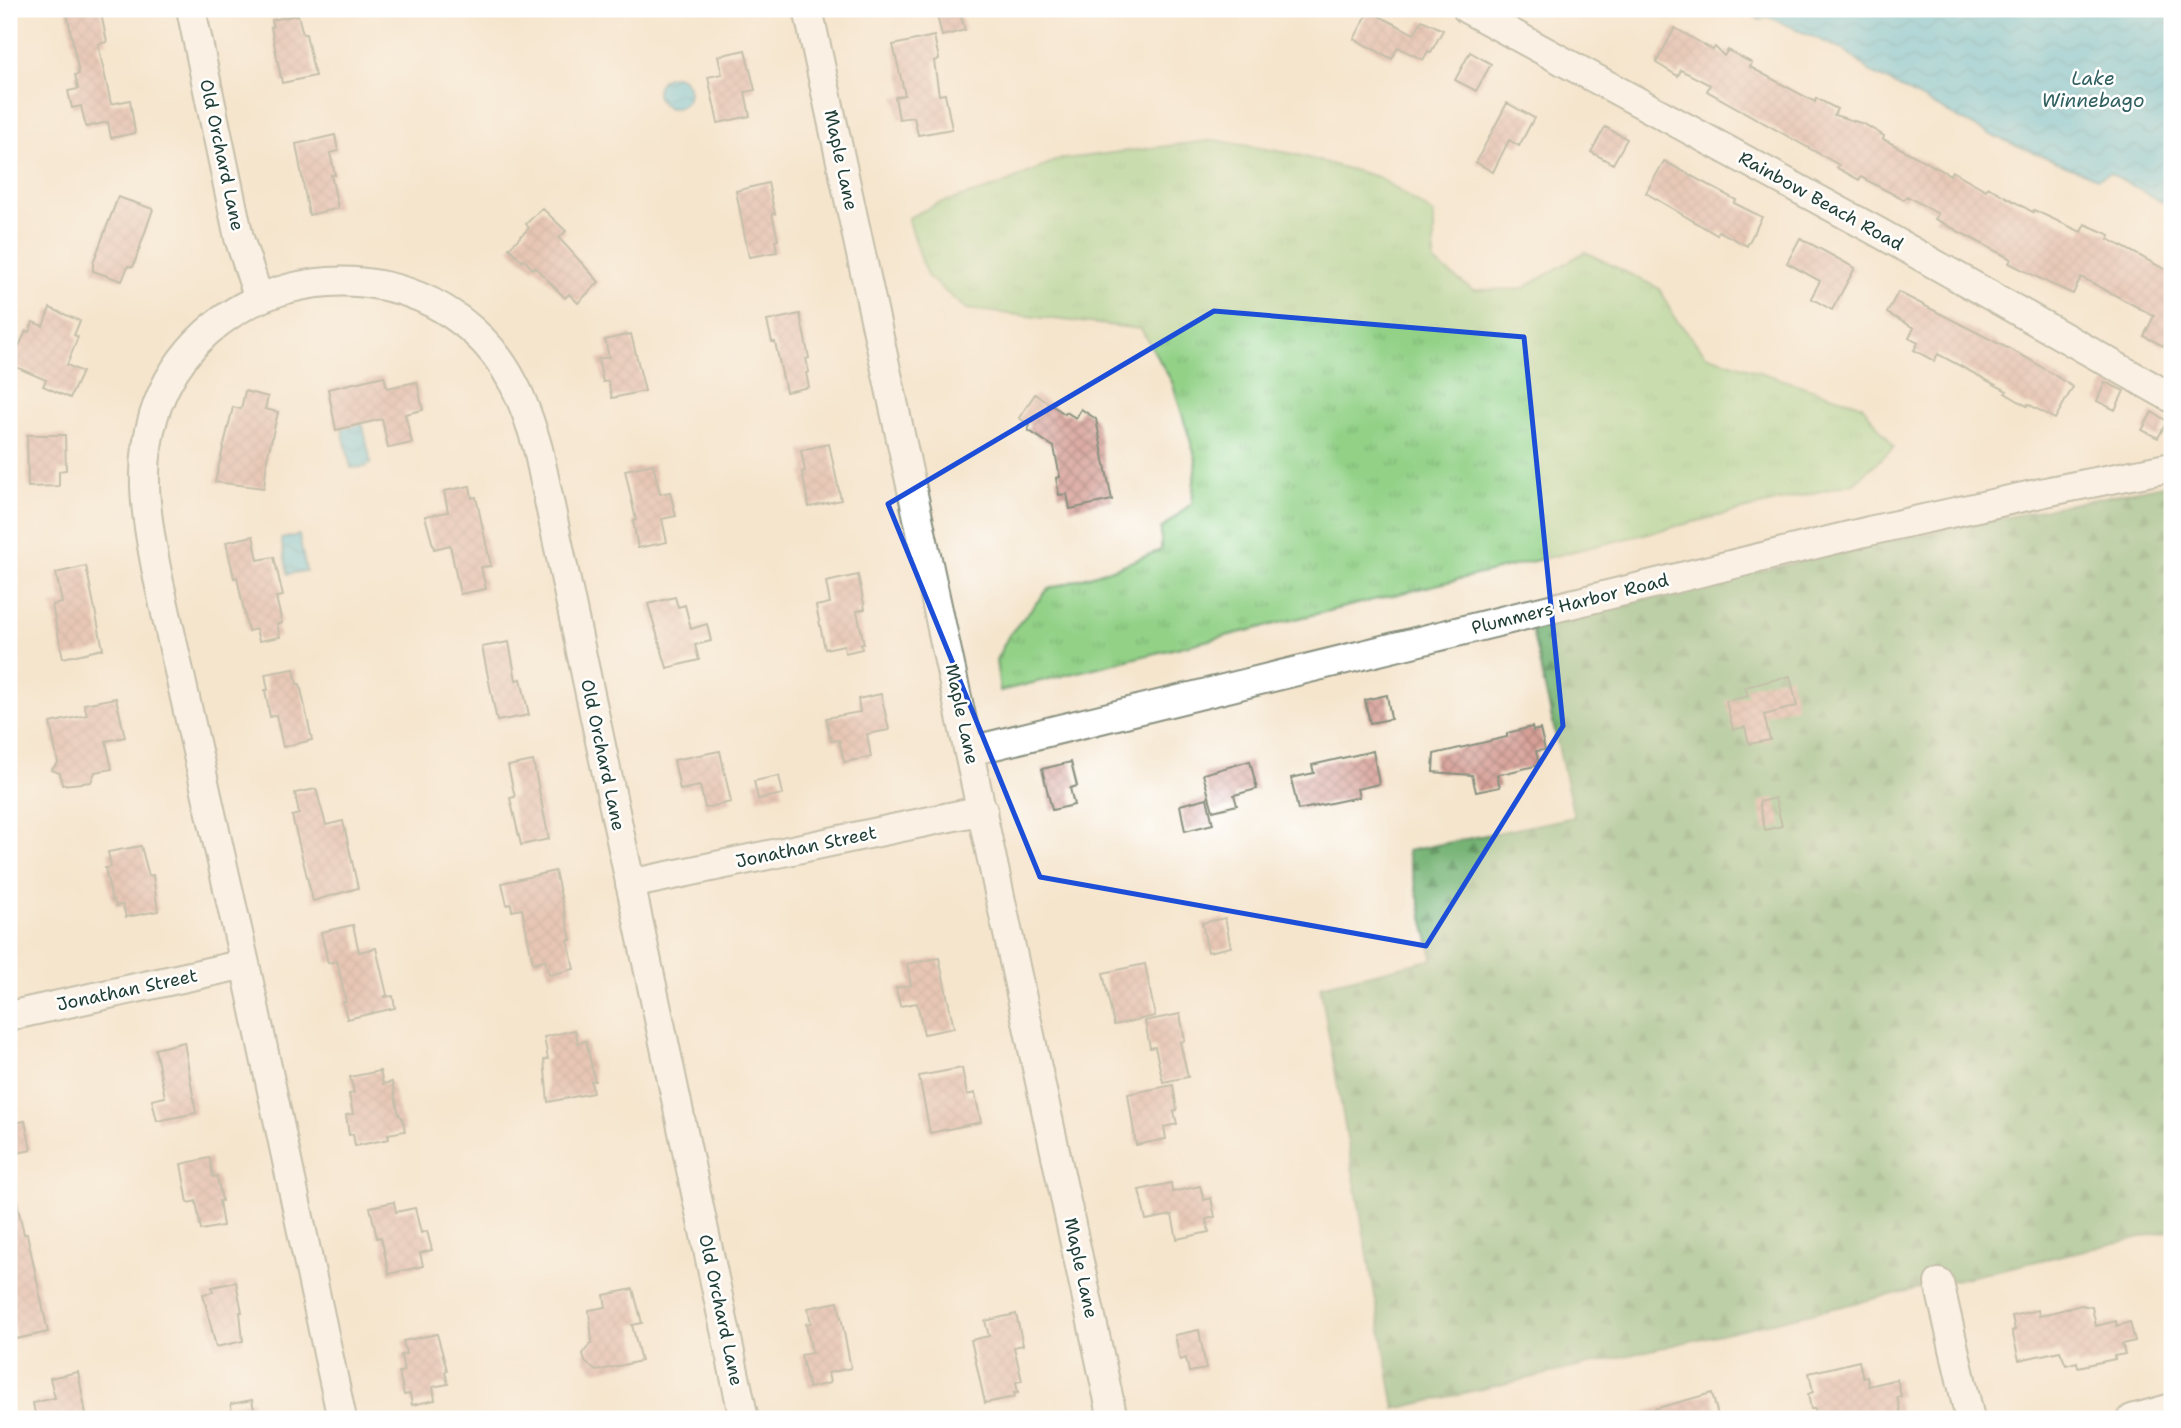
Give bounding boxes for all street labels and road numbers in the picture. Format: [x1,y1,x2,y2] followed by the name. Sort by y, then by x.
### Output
[194,77,250,233] street label: Old Orchard Lane
[819,108,863,212] street label: Maple Lane
[1734,146,1908,256] street label: Rainbow Beach Road
[1469,568,1671,640] street label: Plummers Harbor Road
[940,662,984,766] street label: Maple Lane
[575,677,631,833] street label: Old Orchard Lane
[733,820,879,874] street label: Jonathan Street
[54,963,200,1017] street label: Jonathan Street
[1059,1216,1103,1320] street label: Maple Lane
[693,1232,749,1388] street label: Old Orchard Lane

